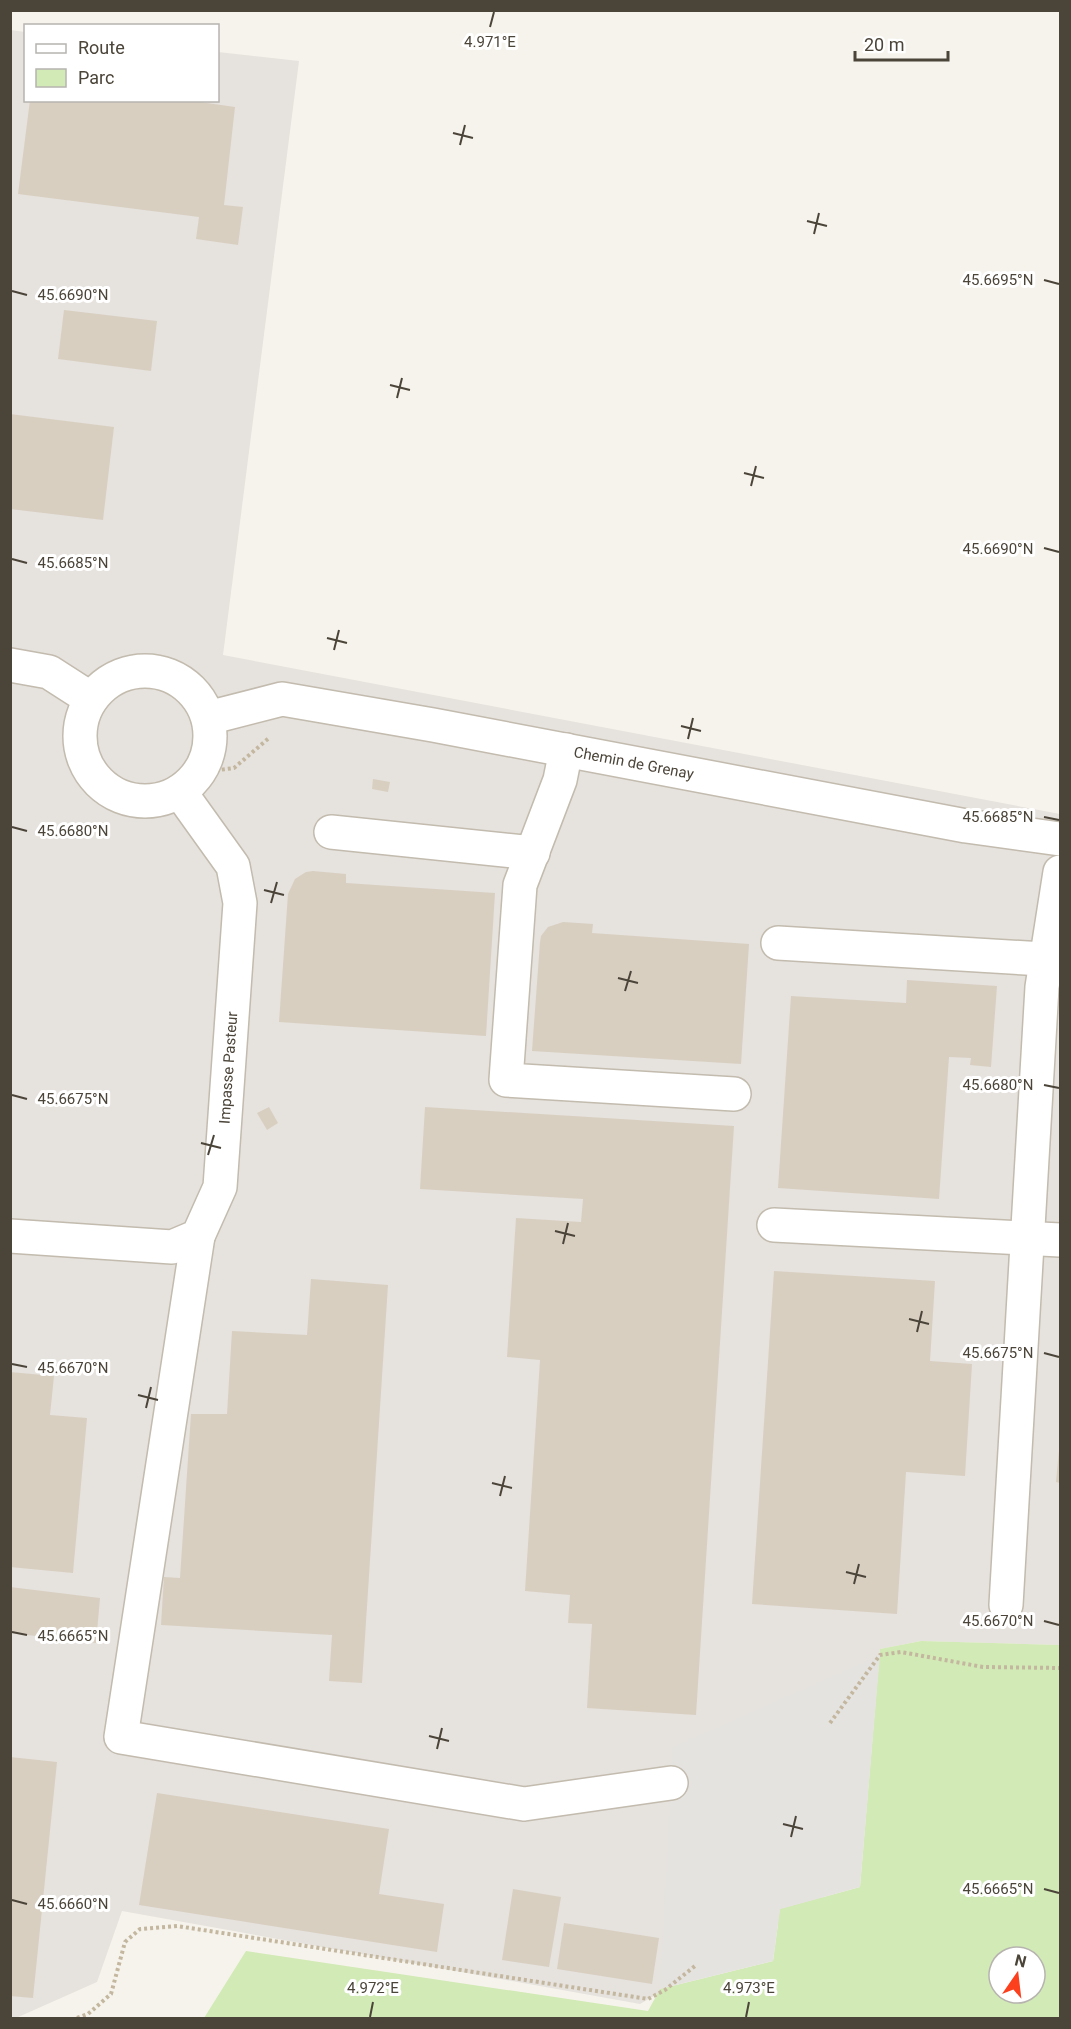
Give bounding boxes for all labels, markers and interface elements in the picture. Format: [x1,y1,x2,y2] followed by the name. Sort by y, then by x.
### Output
[24,24,219,102] legend
[855,24,948,62] scale bar
[464,33,516,51] text: 4.971°E
[864,34,904,55] text: 20 m
[78,37,125,58] text: Route
[78,67,114,88] text: Parc
[963,271,1033,289] text: 45.6695°N
[38,286,108,304] text: 45.6690°N
[963,540,1033,558] text: 45.6690°N
[38,554,108,572] text: 45.6685°N
[572,743,695,783] street label: Chemin de Grenay
[963,808,1033,826] text: 45.6685°N
[38,822,108,840] text: 45.6680°N
[215,1011,241,1124] street label: Impasse Pasteur
[963,1076,1033,1094] text: 45.6680°N
[38,1090,108,1108] text: 45.6675°N
[963,1344,1033,1362] text: 45.6675°N
[38,1359,108,1377] text: 45.6670°N
[963,1612,1033,1630] text: 45.6670°N
[38,1627,108,1645] text: 45.6665°N
[963,1880,1033,1898] text: 45.6665°N
[38,1895,108,1913] text: 45.6660°N
[987,1945,1047,2005] north arrow
[1013,1950,1028,1972] text: N
[347,1979,399,1997] text: 4.972°E
[723,1979,775,1997] text: 4.973°E

